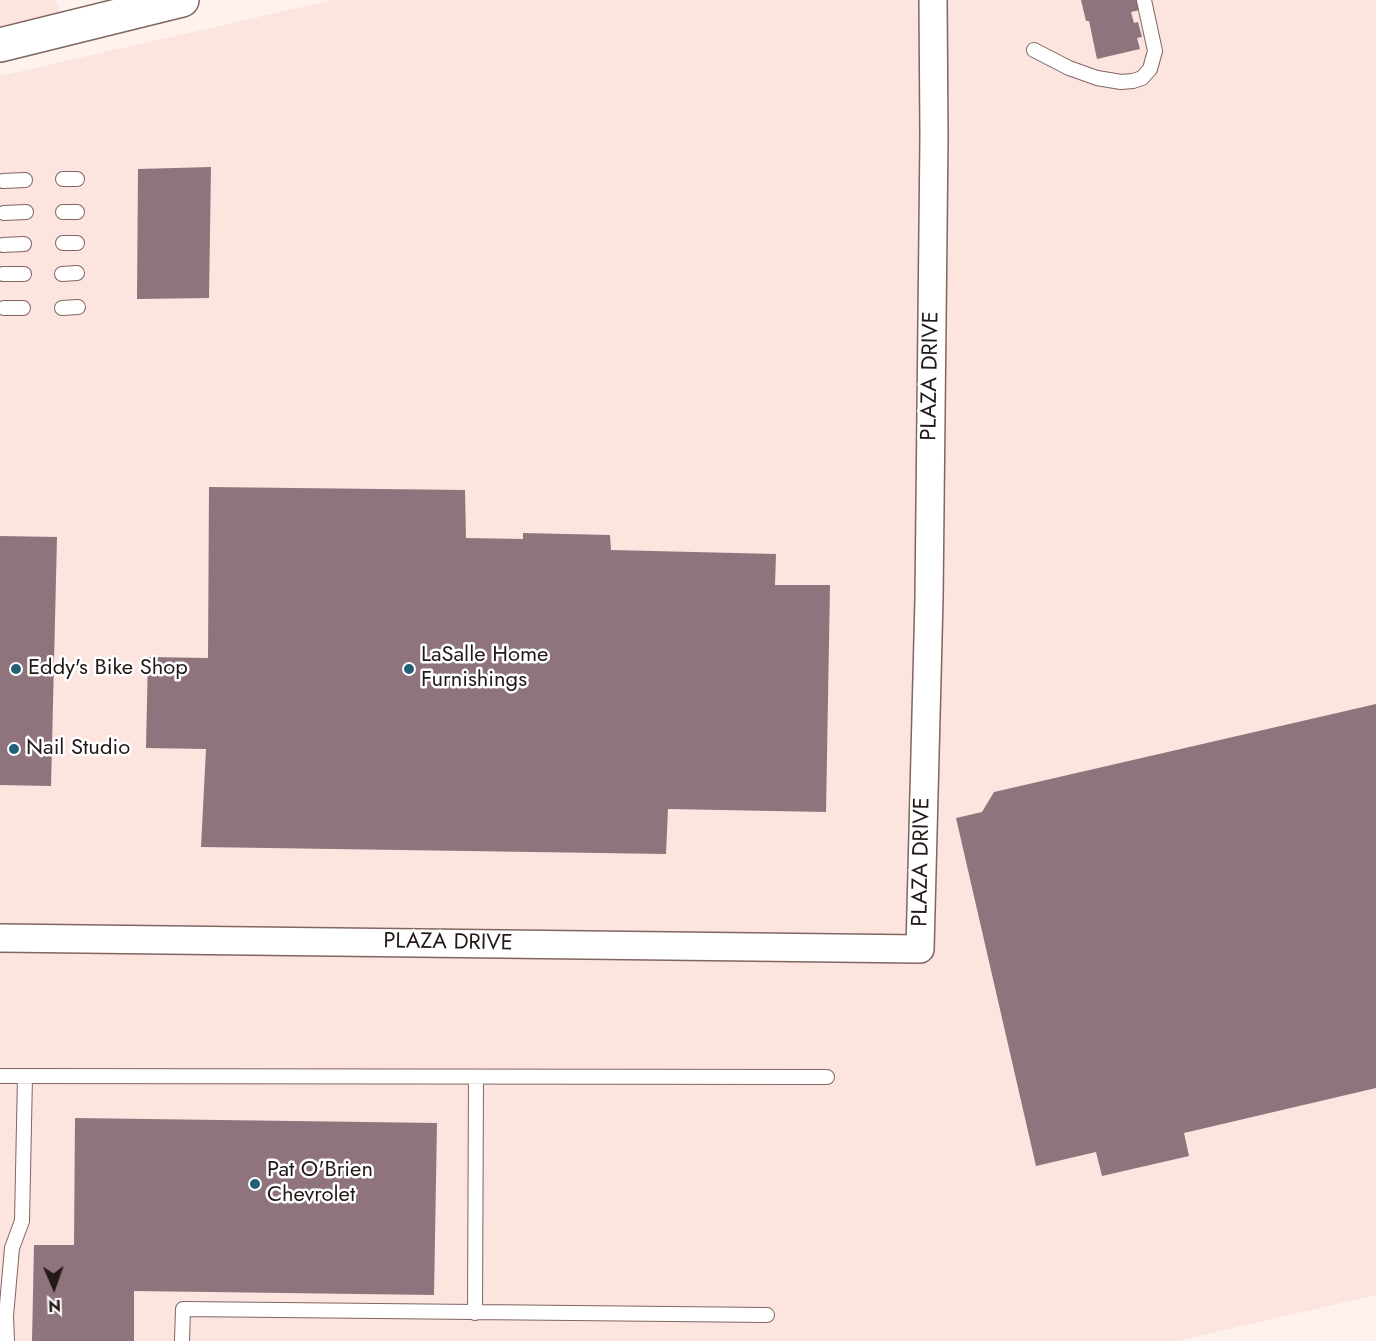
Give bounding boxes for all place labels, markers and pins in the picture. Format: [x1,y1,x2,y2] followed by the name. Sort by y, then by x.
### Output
[421,643,548,694] place label: LaSalle Home Furnishings
[28,656,188,682] place label: Eddy's Bike Shop
[9,662,23,676] marker: Eddy's Bike Shop
[402,662,416,676] marker: LaSalle Home Furnishings
[26,736,130,762] place label: Nail Studio
[7,742,21,756] marker: Nail Studio
[267,1158,373,1210] place label: Pat O'Brien Chevrolet
[248,1177,262,1191] marker: Pat O'Brien Chevrolet

